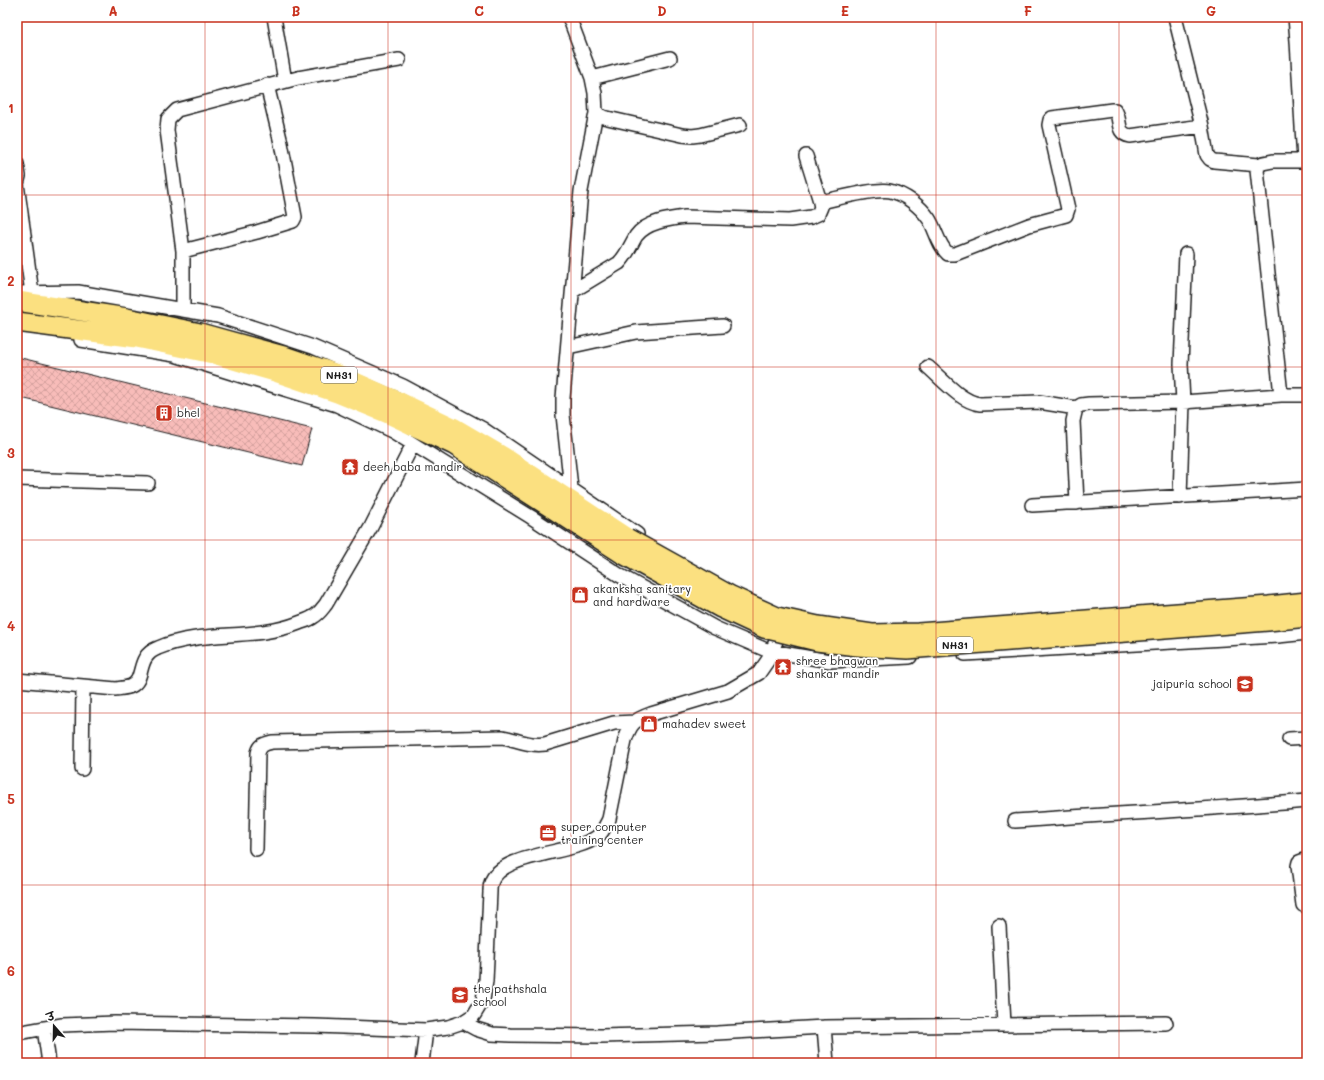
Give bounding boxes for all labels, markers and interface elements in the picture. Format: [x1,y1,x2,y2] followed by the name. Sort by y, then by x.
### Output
[108,2,118,19] text: A
[292,2,301,19] text: B
[474,2,484,19] text: C
[657,2,667,19] text: D
[841,2,849,19] text: E
[1024,2,1032,19] text: F
[1206,2,1216,19] text: G
[8,99,14,116] text: 1
[7,272,15,289] text: 2
[321,367,357,383] road number: NH31
[154,403,174,423] building icon: bhel
[177,405,200,420] place label: bhel
[7,444,15,461] text: 3
[340,457,360,477] temple icon: deeh baba mandir
[363,459,462,474] place label: deeh baba mandir
[593,581,691,609] place label: akanksha sanitary and hardware
[570,585,590,605] shop icon: akanksha sanitary and hardware
[7,617,15,634] text: 4
[937,637,973,653] road number: NH31
[796,653,880,681] place label: shree bhagwan shankar mandir
[773,657,793,677] temple icon: shree bhagwan shankar mandir
[1235,674,1255,694] school or university icon: jaipuria school
[1151,676,1232,691] place label: jaipuria school
[639,714,659,734] shop icon: mahadev sweet
[662,716,746,731] place label: mahadev sweet
[7,790,15,807] text: 5
[561,819,647,847] place label: super computer training center
[538,823,558,843] office icon: super computer training center
[7,962,15,979] text: 6
[473,981,547,1009] place label: the pathshala school
[450,985,470,1005] school or university icon: the pathshala school
[34,1006,74,1046] north arrow
[43,1007,58,1025] text: उ

